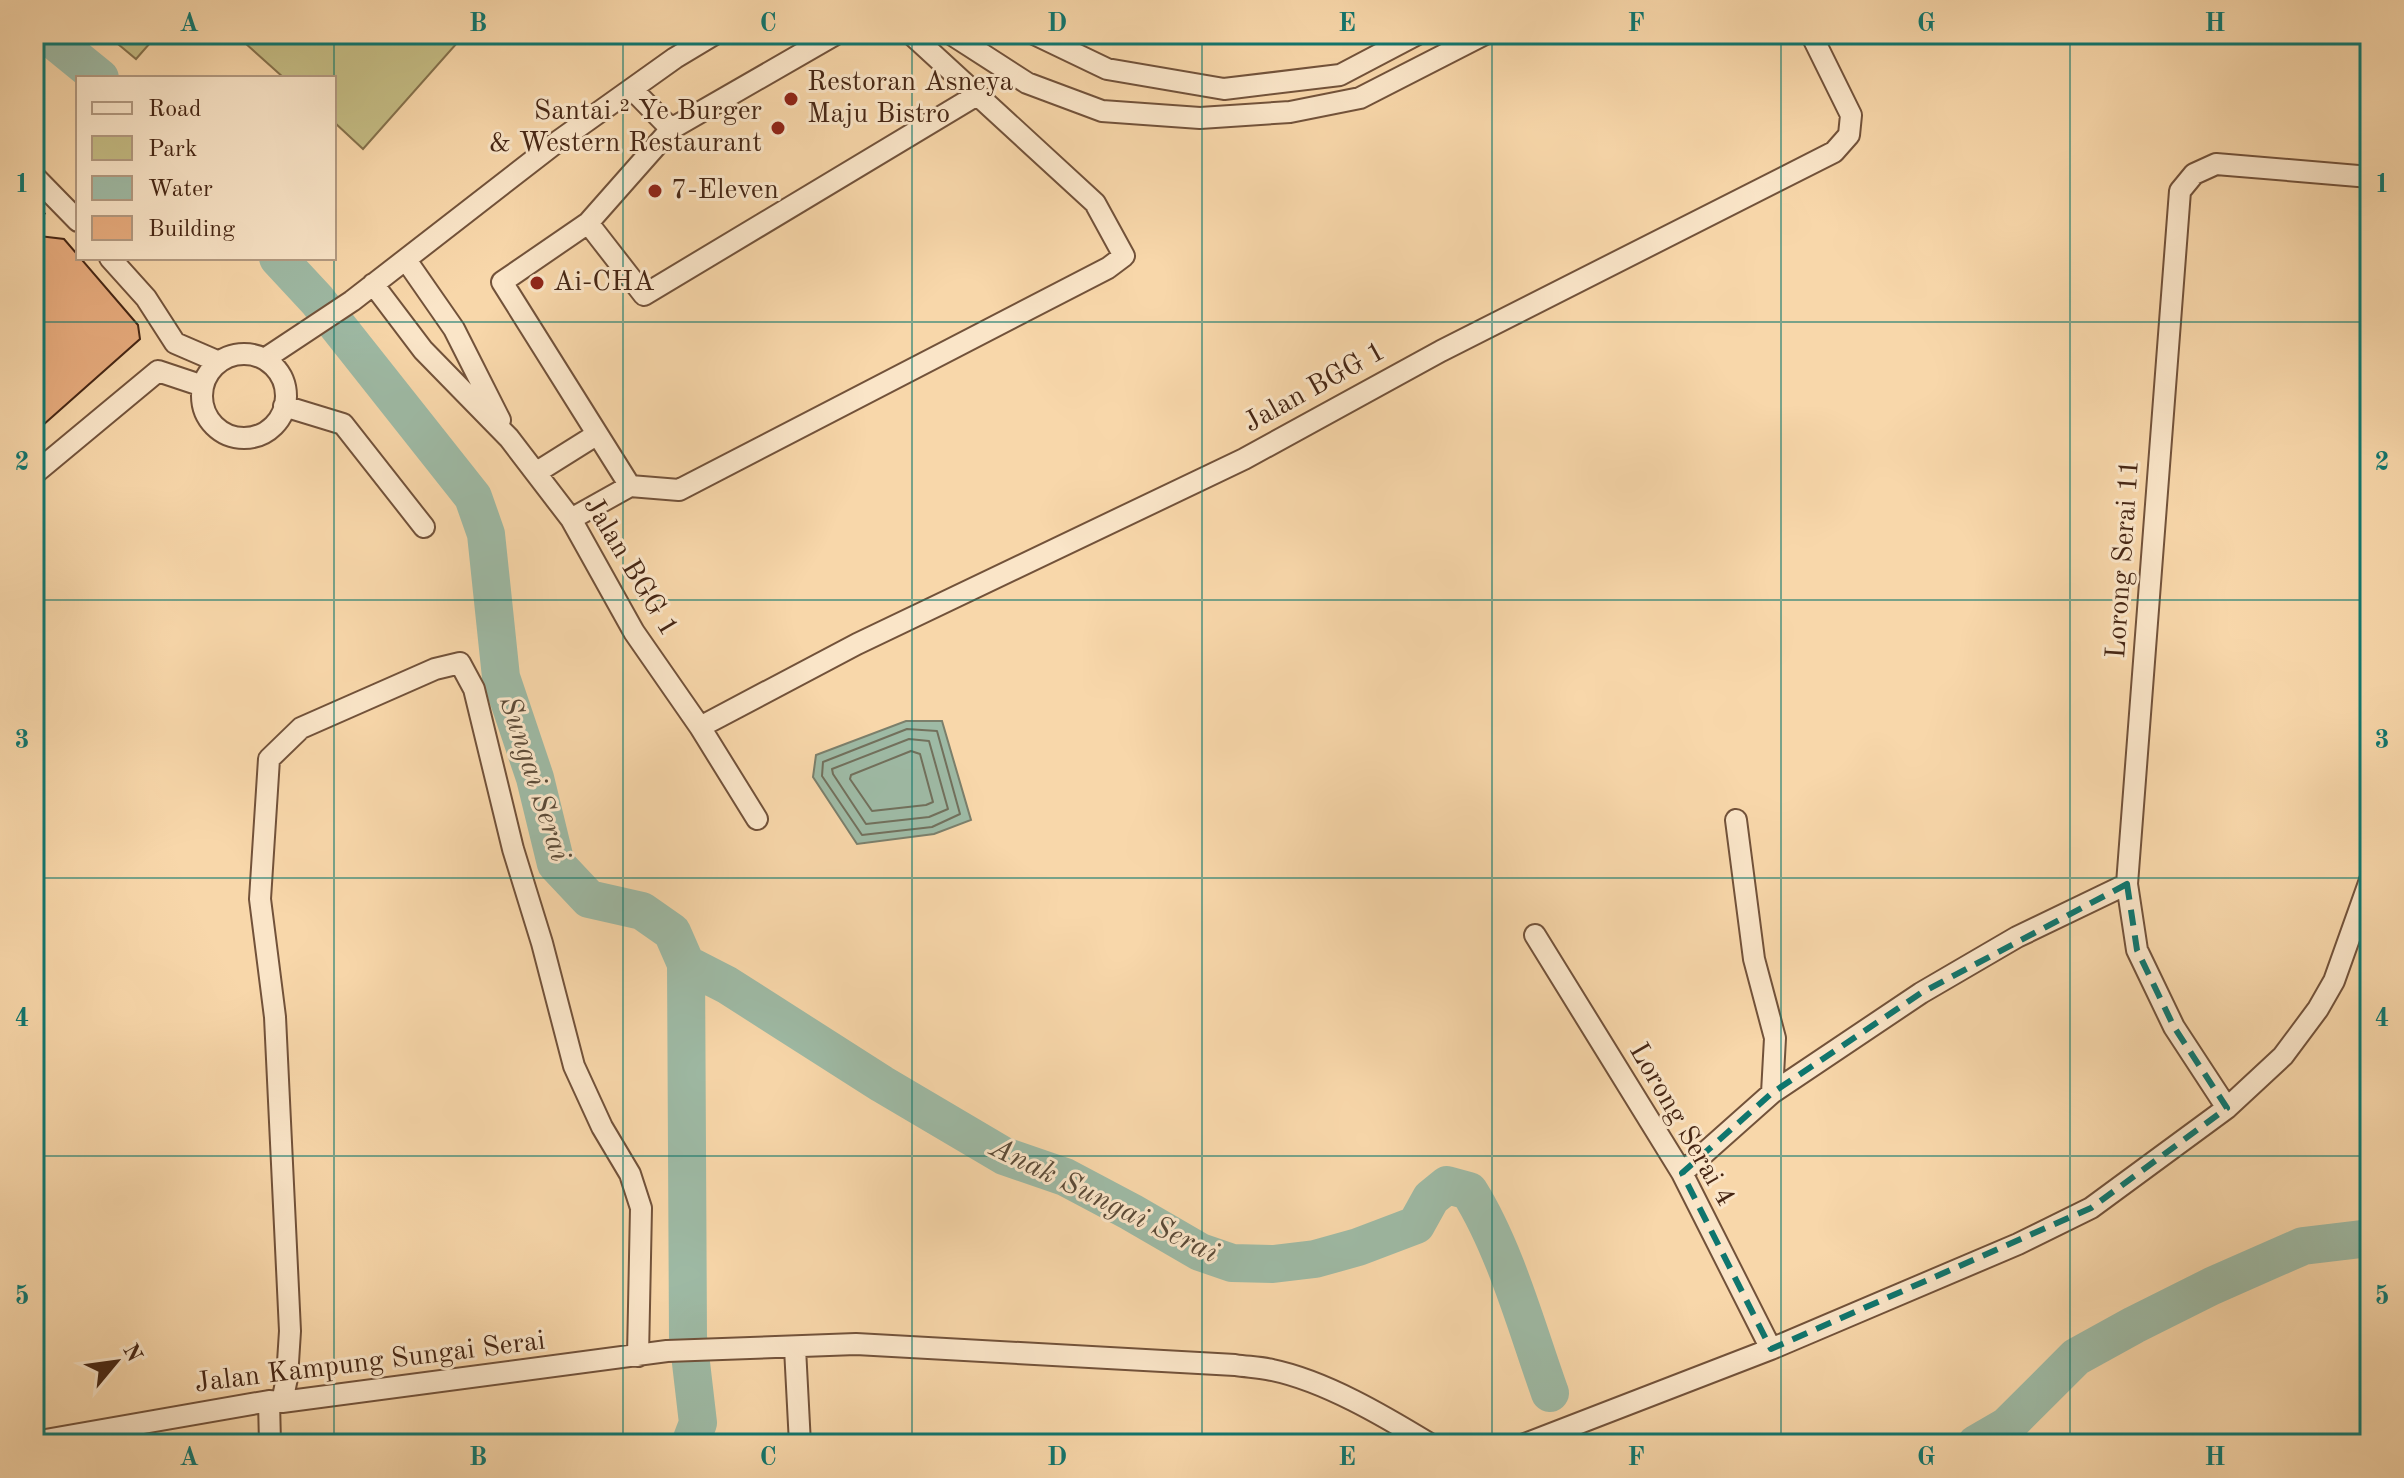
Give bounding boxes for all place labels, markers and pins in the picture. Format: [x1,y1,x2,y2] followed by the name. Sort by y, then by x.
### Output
[807,69,1014,129] place label: Restoran Asneya Maju Bistro
[782,90,800,108] marker: Restoran Asneya Maju Bistro
[489,98,762,158] place label: Santai ² Ye Burger & Western Restaurant
[769,119,787,137] marker: Santai ² Ye Burger & Western Restaurant
[671,177,779,205] place label: 7-Eleven
[646,182,664,200] marker: 7-Eleven
[553,269,655,297] place label: Ai-CHA
[528,274,546,292] marker: Ai-CHA

